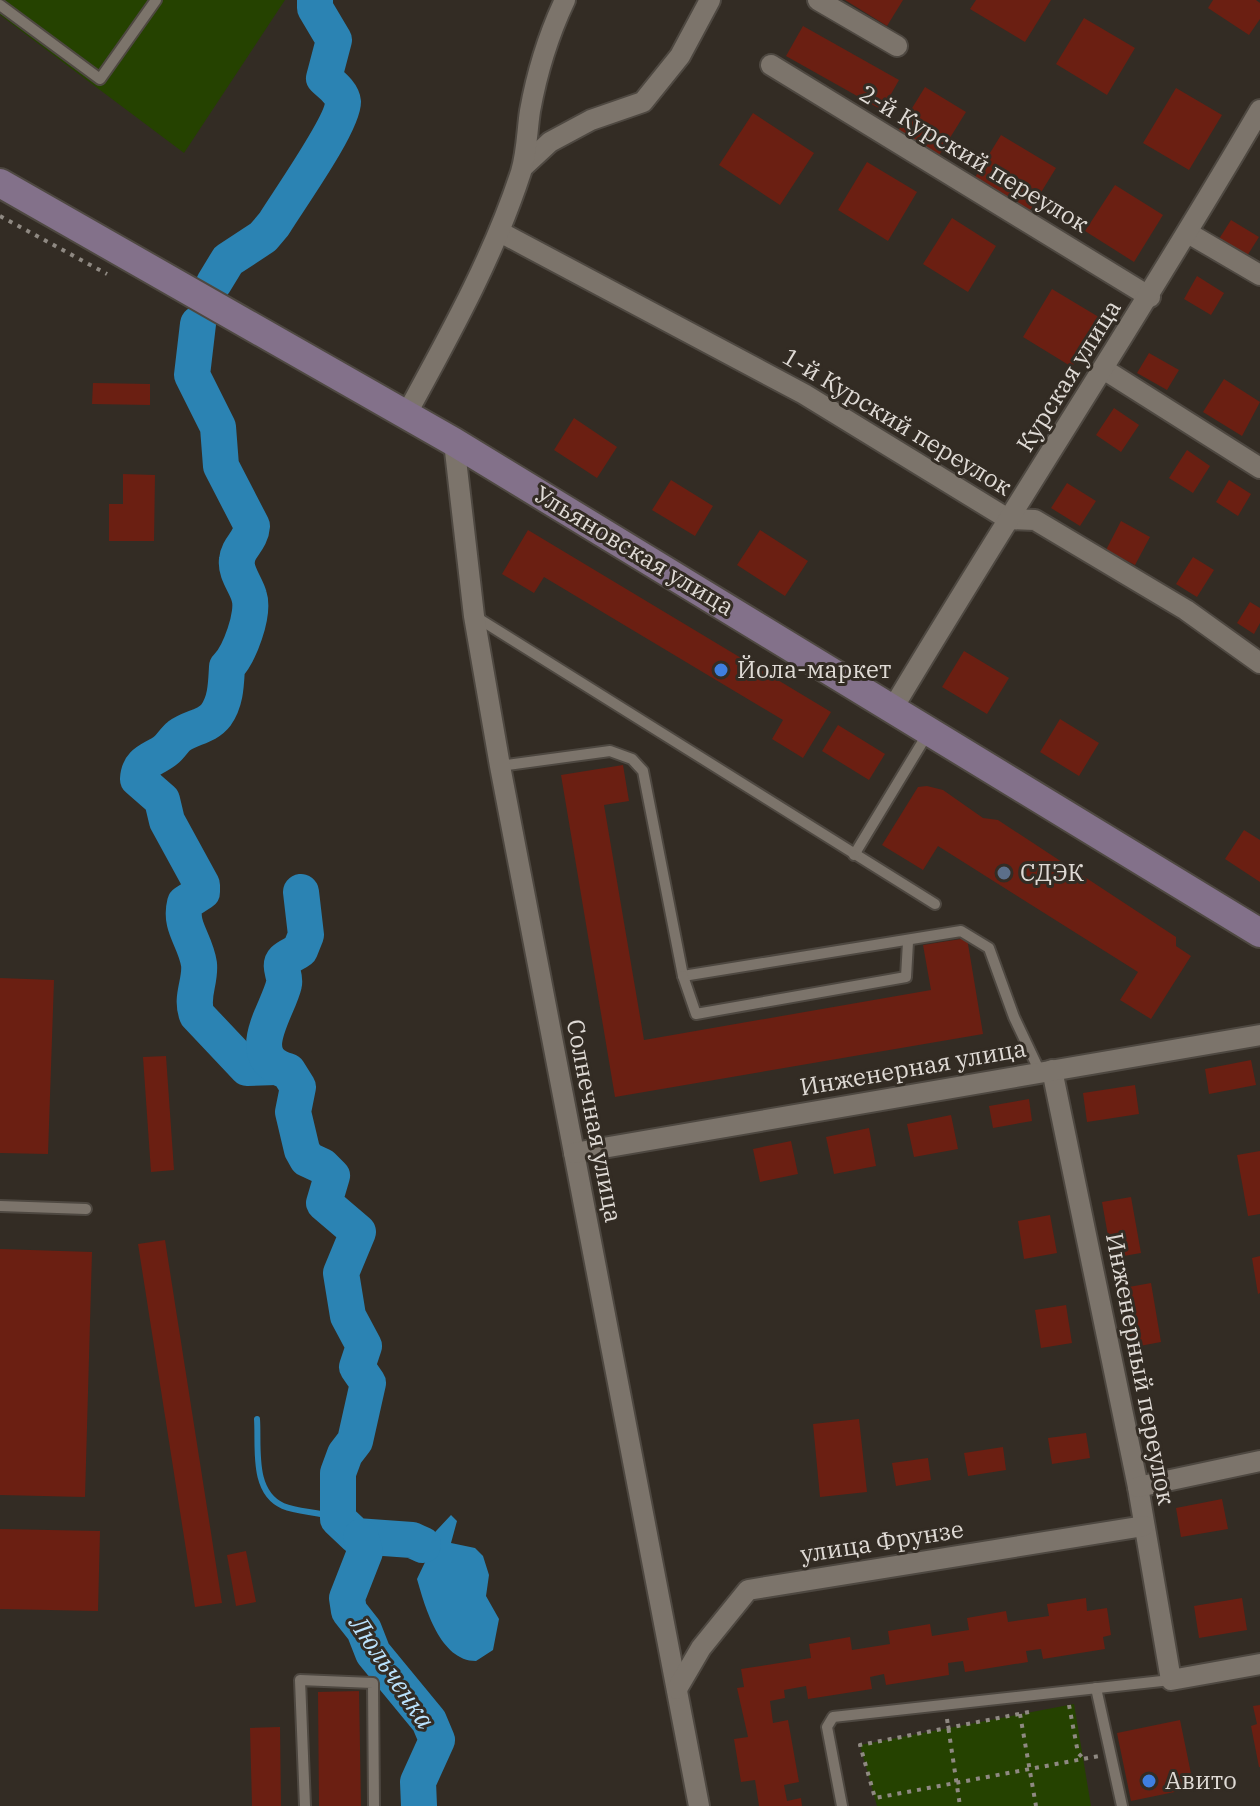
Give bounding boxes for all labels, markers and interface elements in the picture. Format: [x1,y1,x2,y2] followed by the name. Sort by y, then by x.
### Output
[854,77,1095,239] street label: 2-й Курский переулок
[1009,294,1128,457] street label: Курская улица
[777,340,1018,502] street label: 1-й Курский переулок
[529,478,740,622] street label: Ульяновская улица
[737,653,892,685] place label: Йола-маркет
[712,661,730,679] marker: Йола-маркет
[1020,856,1085,888] place label: СДЭК
[995,864,1013,882] marker: СДЭК
[560,1016,630,1225] street label: Солнечная улица
[797,1031,1029,1103] street label: Инженерная улица
[1099,1230,1183,1508] street label: Инженерный переулок
[798,1512,966,1570] street label: улица Фрунзе
[341,1606,443,1735] water label: Люльченка
[1165,1764,1237,1796] place label: Авито
[1140,1772,1158,1790] marker: Авито

